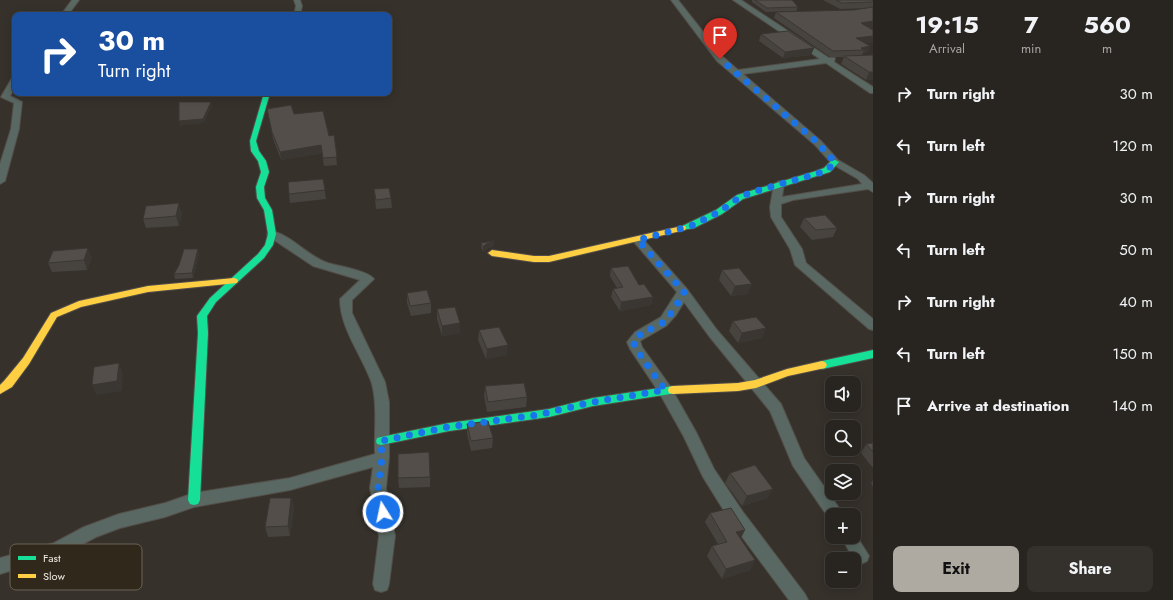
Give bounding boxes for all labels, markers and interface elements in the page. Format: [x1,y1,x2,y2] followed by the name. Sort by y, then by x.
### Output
[915,7,979,42] text: 19:15
[1024,7,1038,42] text: 7
[1083,7,1131,42] text: 560
[703,18,737,59] pin
[98,20,165,61] text: 30 m
[709,24,731,46] icon: arrive
[32,28,84,80] icon: right
[929,39,965,58] text: Arrival
[1021,39,1041,58] text: min
[1102,39,1112,58] text: m
[98,58,170,84] text: Turn right
[893,83,915,105] icon: right
[927,83,995,105] text: Turn right
[1120,83,1153,105] text: 30 m
[893,135,915,157] icon: left
[927,135,985,157] text: Turn left
[1113,135,1153,157] text: 120 m
[893,187,915,209] icon: right
[927,187,995,209] text: Turn right
[1120,187,1153,209] text: 30 m
[893,239,915,261] icon: left
[927,239,985,261] text: Turn left
[1119,239,1153,261] text: 50 m
[893,291,915,313] icon: right
[927,291,995,313] text: Turn right
[1119,291,1153,313] text: 40 m
[893,343,915,365] icon: left
[927,343,985,365] text: Turn left
[1113,343,1153,365] text: 150 m
[825,376,861,588] map controls
[825,376,861,412] button: sound
[893,395,915,417] icon: arrive
[927,395,1069,417] text: Arrive at destination
[1112,395,1153,417] text: 140 m
[825,420,861,456] button: search
[825,464,861,500] button: layers
[362,491,404,533] position arrow
[825,508,861,544] button: +
[10,544,142,590] legend
[893,546,1019,592] button: Exit
[1027,546,1153,592] button: Share
[43,550,61,566] text: Fast
[825,552,861,588] button: −
[43,568,65,584] text: Slow

